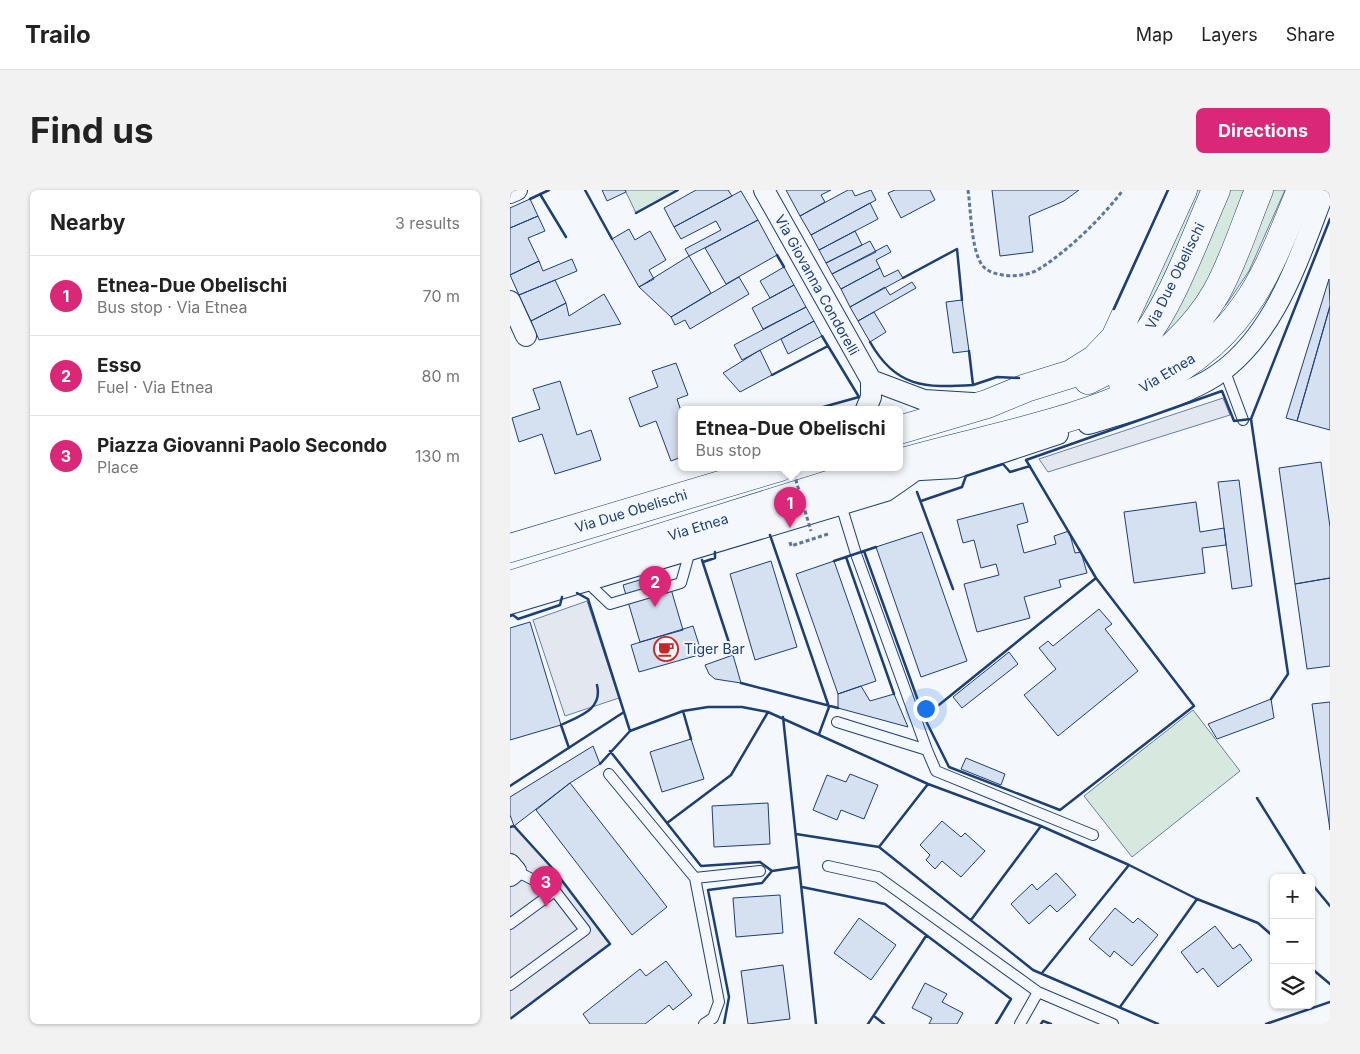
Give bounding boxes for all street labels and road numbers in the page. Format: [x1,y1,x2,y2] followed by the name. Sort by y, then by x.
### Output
[772,212,863,358] street label: Via Giovanna Condorelli
[1141,220,1208,332] street label: Via Due Obelischi
[1136,349,1198,396] street label: Via Etnea
[573,485,689,536] street label: Via Due Obelischi
[666,509,730,544] street label: Via Etnea

